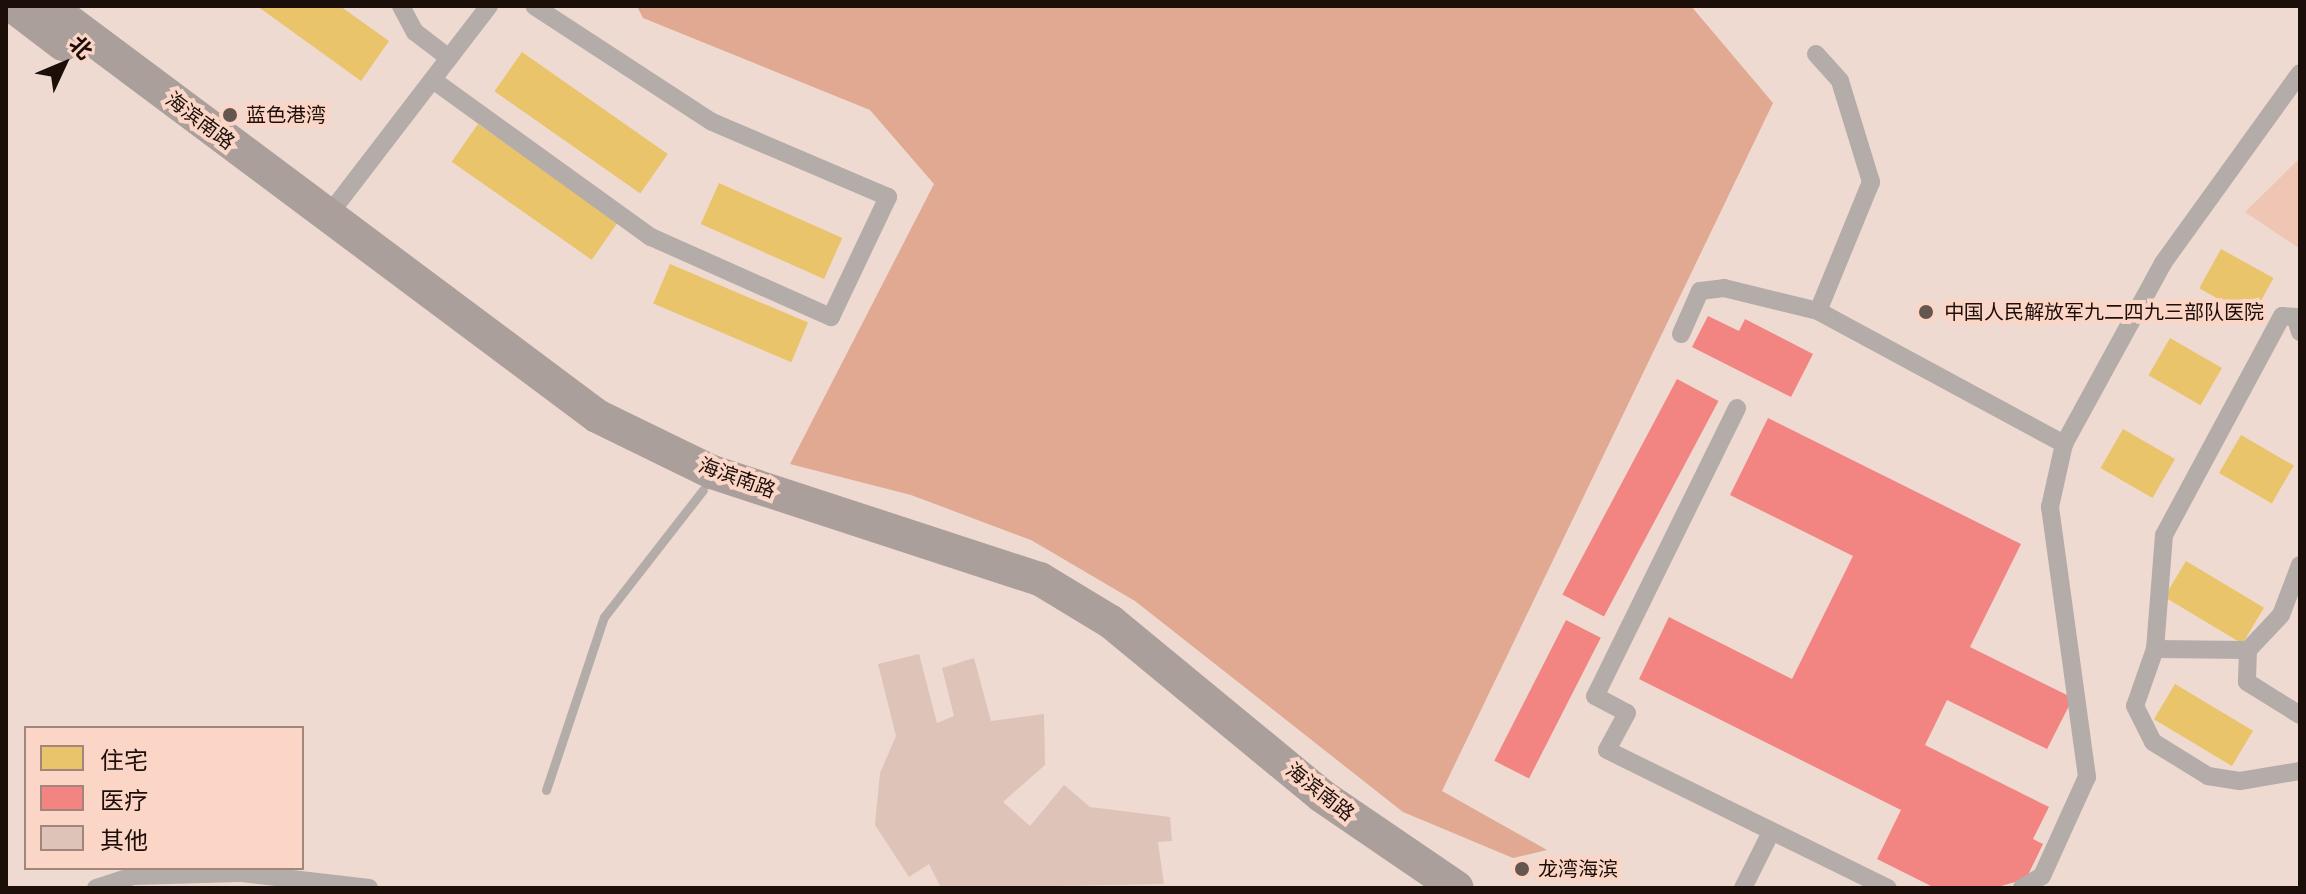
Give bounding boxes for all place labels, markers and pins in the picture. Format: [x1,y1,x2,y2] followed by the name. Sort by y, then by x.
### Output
[246,103,326,127] place label: 蓝色港湾
[221,106,239,124] marker: 蓝色港湾
[1944,300,2264,324] place label: 中国人民解放军九二四九三部队医院
[1915,301,1937,323] marker: 中国人民解放军九二四九三部队医院
[1538,857,1618,881] place label: 龙湾海滨
[1513,860,1531,878] marker: 龙湾海滨

